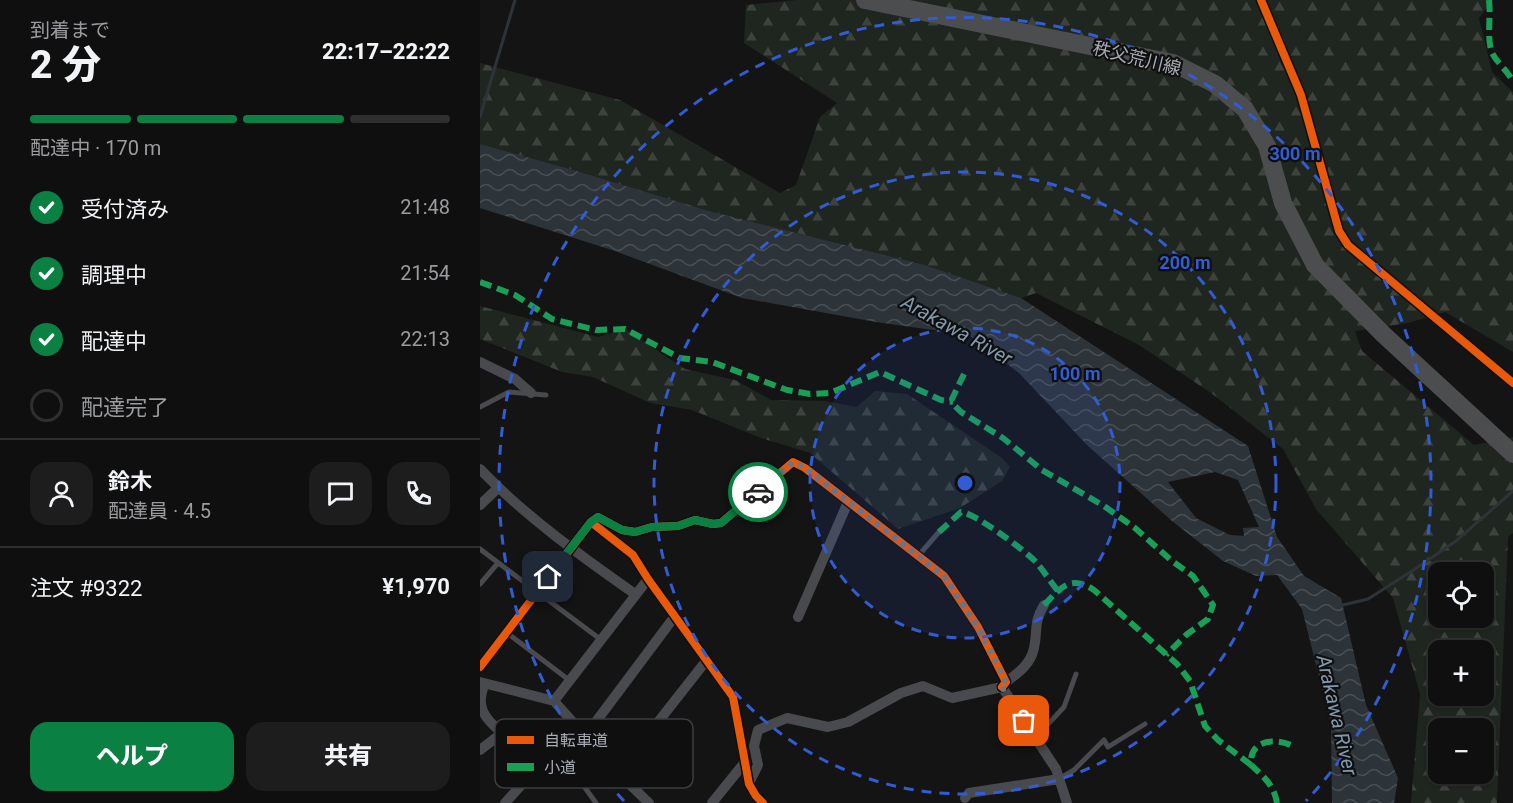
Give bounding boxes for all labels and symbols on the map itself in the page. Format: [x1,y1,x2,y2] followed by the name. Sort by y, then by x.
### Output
[1091,37,1183,79] street label: 秩父荒川線
[1269,143,1321,164] text: 300 m
[1159,252,1211,273] text: 200 m
[897,289,1018,371] water label: Arakawa River
[1049,363,1101,384] text: 100 m
[728,462,788,522] courier
[955,473,975,493] centre of rings
[522,551,573,602] pin
[1311,652,1363,779] water label: Arakawa River
[998,695,1049,746] pin
[495,719,693,788] legend
[544,731,608,750] text: 自転車道
[544,758,576,777] text: 小道

